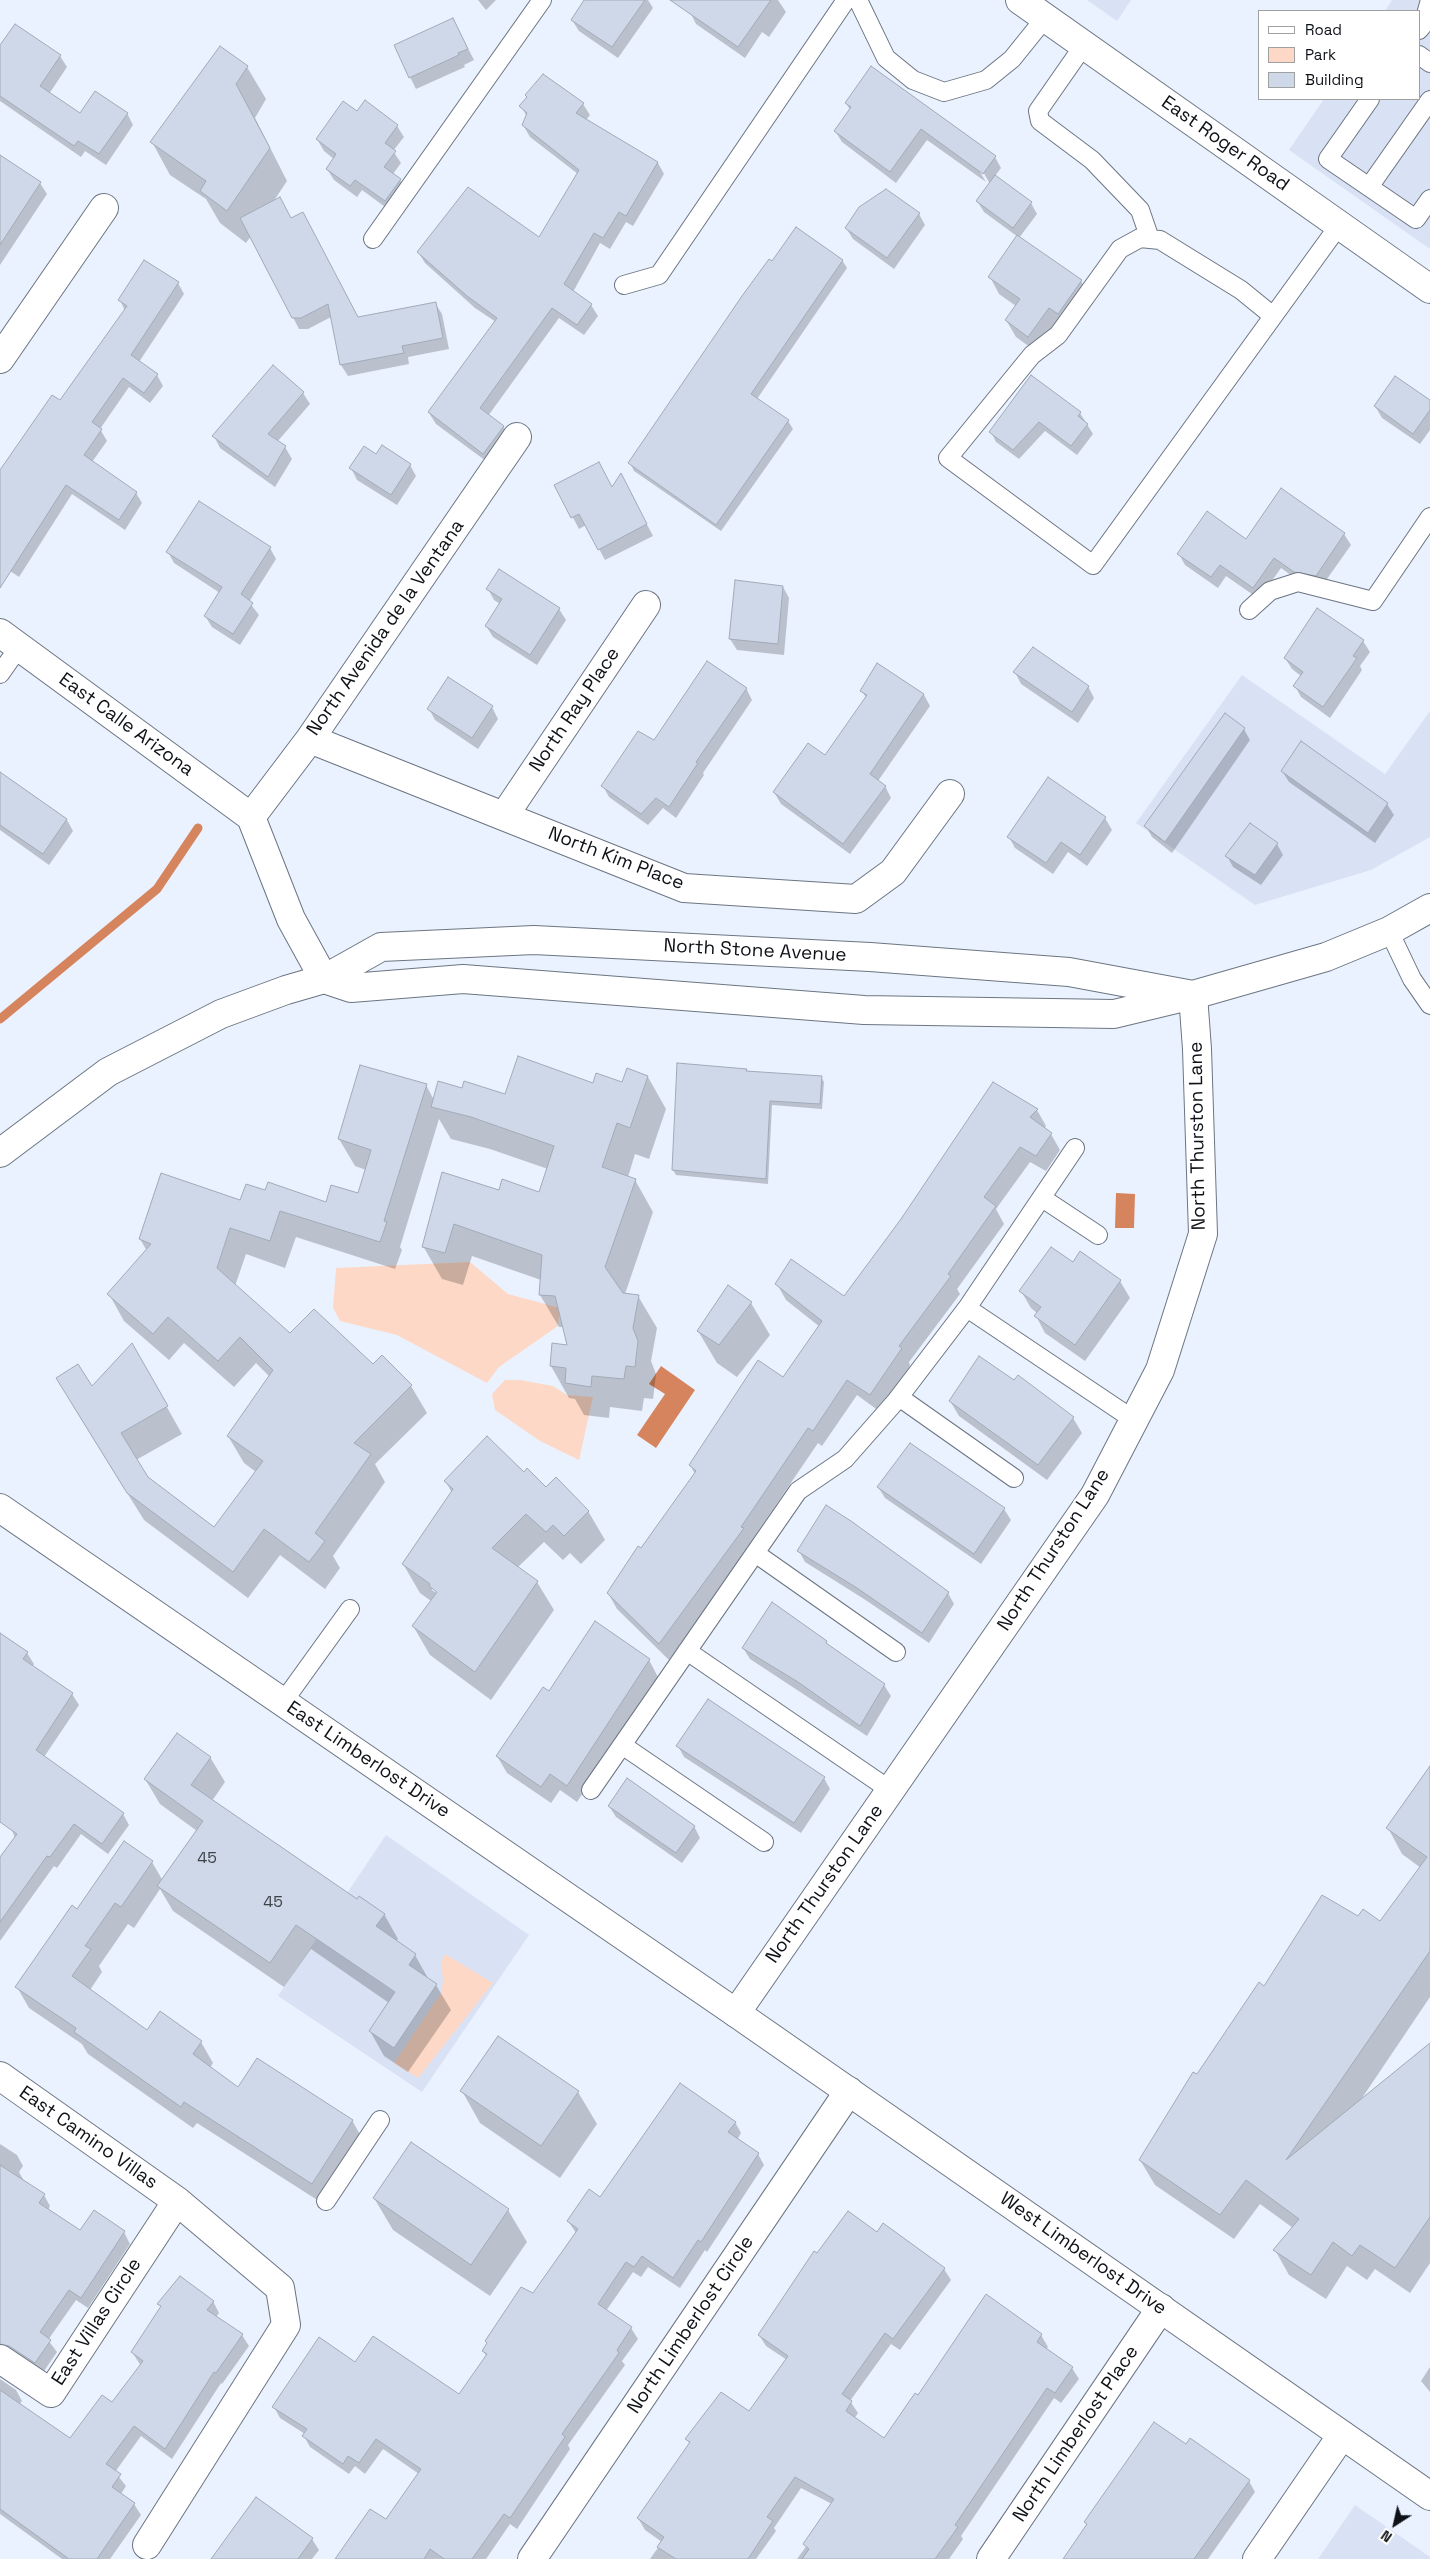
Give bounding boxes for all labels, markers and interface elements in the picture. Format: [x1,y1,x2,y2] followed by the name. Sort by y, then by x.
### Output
[1258,10,1420,100] legend
[1305,20,1342,39] text: Road
[1305,45,1336,64] text: Park
[1305,70,1364,89] text: Building
[1157,91,1293,197] street label: East Roger Road
[303,516,469,740] street label: North Avenida de la Ventana
[525,643,625,777] street label: North Ray Place
[54,668,198,782] street label: East Calle Arizona
[545,823,687,895] street label: North Kim Place
[663,935,847,967] street label: North Stone Avenue
[1185,1041,1211,1231] street label: North Thurston Lane
[993,1465,1115,1635] street label: North Thurston Lane
[282,1697,454,1823] street label: East Limberlost Drive
[762,1800,888,1968] street label: North Thurston Lane
[197,1849,217,1869] house number: 45
[263,1893,283,1913] house number: 45
[14,2082,162,2194] street label: East Camino Villas
[995,2188,1171,2320] street label: West Limberlost Drive
[623,2232,759,2418] street label: North Limberlost Circle
[47,2254,147,2390] street label: East Villas Circle
[1008,2341,1144,2527] street label: North Limberlost Place
[1370,2499,1420,2549] north arrow
[1377,2526,1395,2546] text: N

